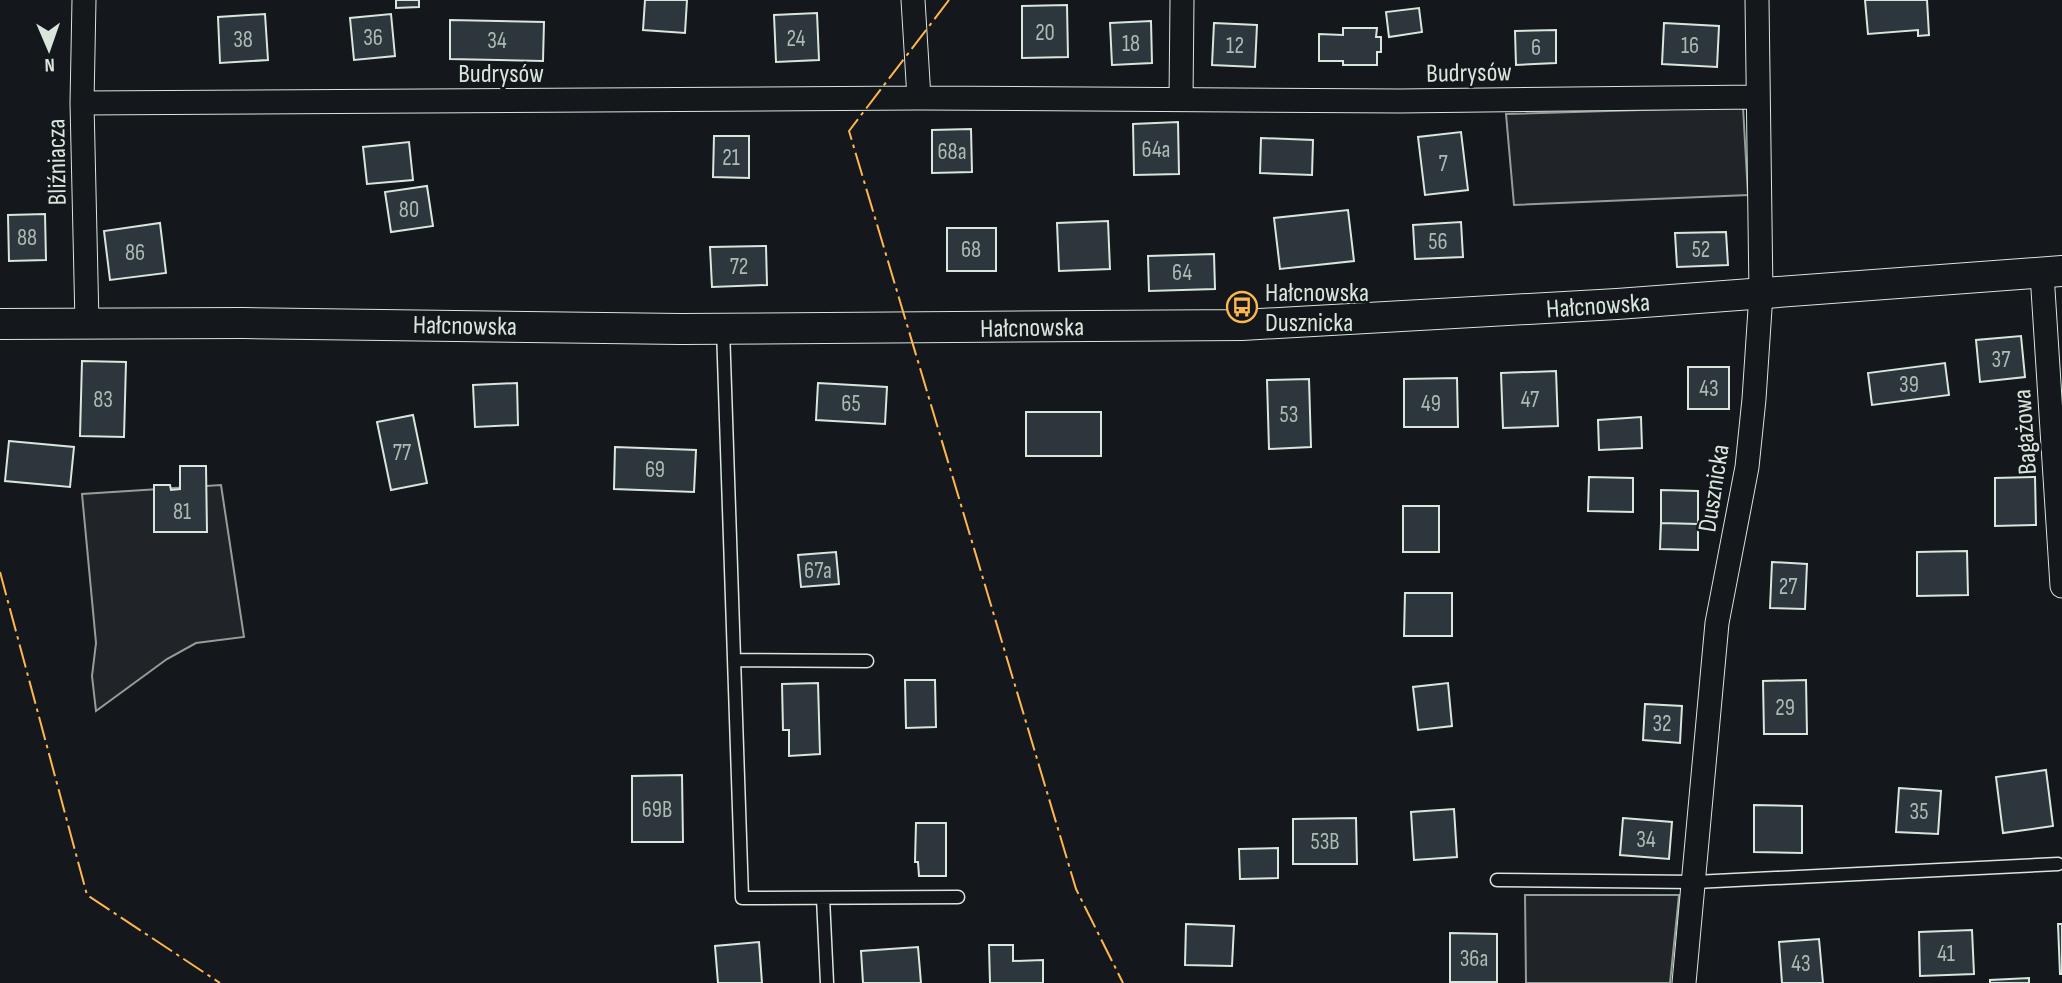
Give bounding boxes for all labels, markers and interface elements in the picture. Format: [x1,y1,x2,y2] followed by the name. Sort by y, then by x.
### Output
[14,14,84,84] north arrow
[1035,19,1055,47] house number: 20
[363,24,383,52] house number: 36
[787,25,806,53] house number: 24
[233,26,253,54] house number: 38
[487,27,507,55] house number: 34
[1122,30,1140,58] house number: 18
[1226,32,1244,60] house number: 12
[1681,32,1699,60] house number: 16
[1531,34,1541,62] house number: 6
[44,53,55,76] text: N
[1426,57,1512,90] street label: Budrysów
[458,59,544,90] street label: Budrysów
[41,118,74,206] street label: Bliźniacza
[1142,136,1170,164] house number: 64a
[937,138,967,166] house number: 68a
[722,144,740,172] house number: 21
[1438,150,1448,178] house number: 7
[399,196,419,224] house number: 80
[17,224,37,252] house number: 88
[1428,228,1448,256] house number: 56
[961,236,981,264] house number: 68
[1692,236,1710,264] house number: 52
[125,239,145,267] house number: 86
[730,253,748,281] house number: 72
[1172,259,1192,287] house number: 64
[1265,278,1369,339] place label: Hałcnowska Dusznicka
[1545,287,1651,326] street label: Hałcnowska
[1225,290,1259,324] bus stop icon: Hałcnowska Dusznicka
[413,310,517,343] street label: Hałcnowska
[980,312,1084,345] street label: Hałcnowska
[1992,346,2010,374] house number: 37
[1899,371,1919,399] house number: 39
[1699,375,1719,403] house number: 43
[93,386,113,414] house number: 83
[1521,386,1539,414] house number: 47
[2007,388,2044,476] street label: Bagażowa
[841,390,861,418] house number: 65
[1421,390,1441,418] house number: 49
[1280,401,1298,429] house number: 53
[393,439,411,467] house number: 77
[1692,442,1737,534] street label: Dusznicka
[645,456,665,484] house number: 69
[173,498,191,526] house number: 81
[804,557,832,585] house number: 67a
[1779,573,1797,601] house number: 27
[1775,694,1795,722] house number: 29
[1652,710,1672,738] house number: 32
[642,796,672,824] house number: 69B
[1910,798,1928,826] house number: 35
[1636,826,1656,854] house number: 34
[1310,828,1340,856] house number: 53B
[1937,940,1955,968] house number: 41
[1460,945,1488,973] house number: 36a
[1791,950,1811,978] house number: 43

